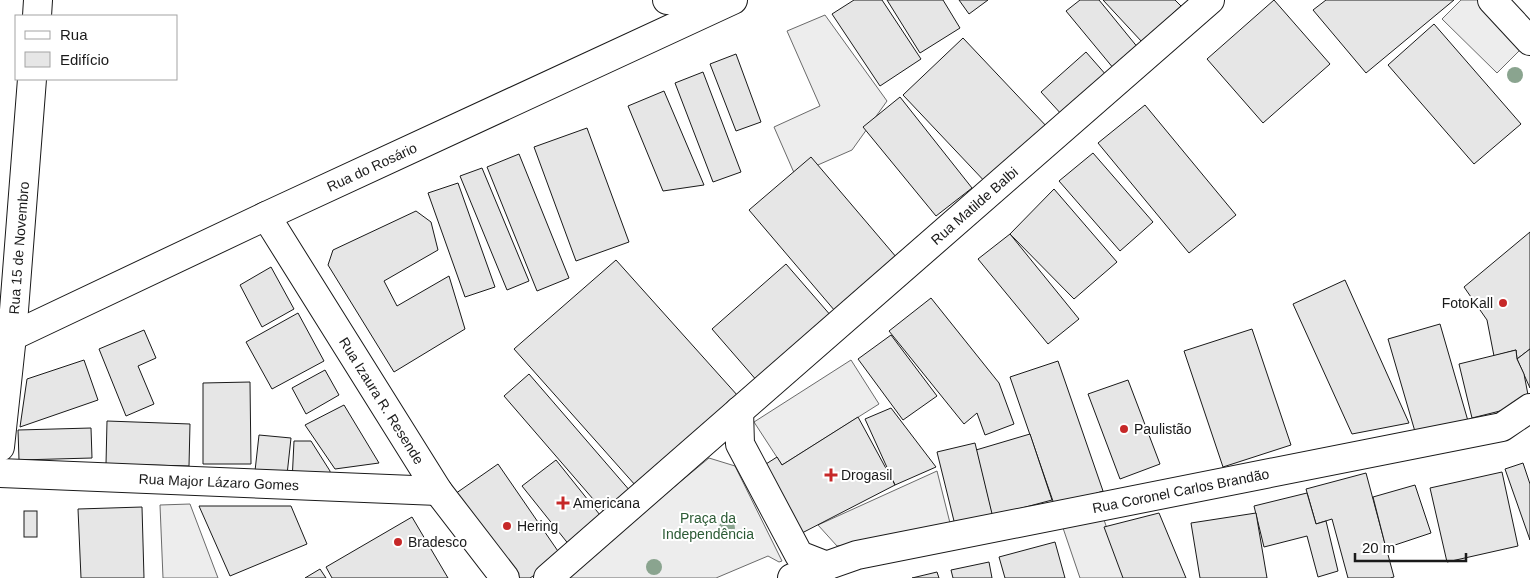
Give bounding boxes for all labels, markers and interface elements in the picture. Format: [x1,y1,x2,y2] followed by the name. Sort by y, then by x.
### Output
[15,15,178,80] legend
[60,26,88,43] text: Rua
[60,51,109,68] text: Edifício
[324,139,420,195] street label: Rua do Rosário
[928,164,1021,248] street label: Rua Matilde Balbi
[6,181,32,315] street label: Rua 15 de Novembro
[1442,295,1493,311] place label: FotoKall
[1497,297,1509,309] marker: FotoKall
[336,334,427,467] street label: Rua Izaura R. Resende
[1134,421,1192,437] place label: Paulistão
[1118,423,1130,435] marker: Paulistão
[1091,465,1271,516] street label: Rua Coronel Carlos Brandão
[841,467,892,483] place label: Drogasil
[825,469,837,481] marker: Drogasil
[138,471,299,493] street label: Rua Major Lázaro Gomes
[573,495,640,511] place label: Americana
[557,497,569,509] marker: Americana
[662,510,754,542] park label: Praça da Independência
[517,518,558,534] place label: Hering
[501,520,513,532] marker: Hering
[1355,530,1466,562] scale bar
[408,534,467,550] place label: Bradesco
[392,536,404,548] marker: Bradesco
[1362,539,1395,556] text: 20 m

